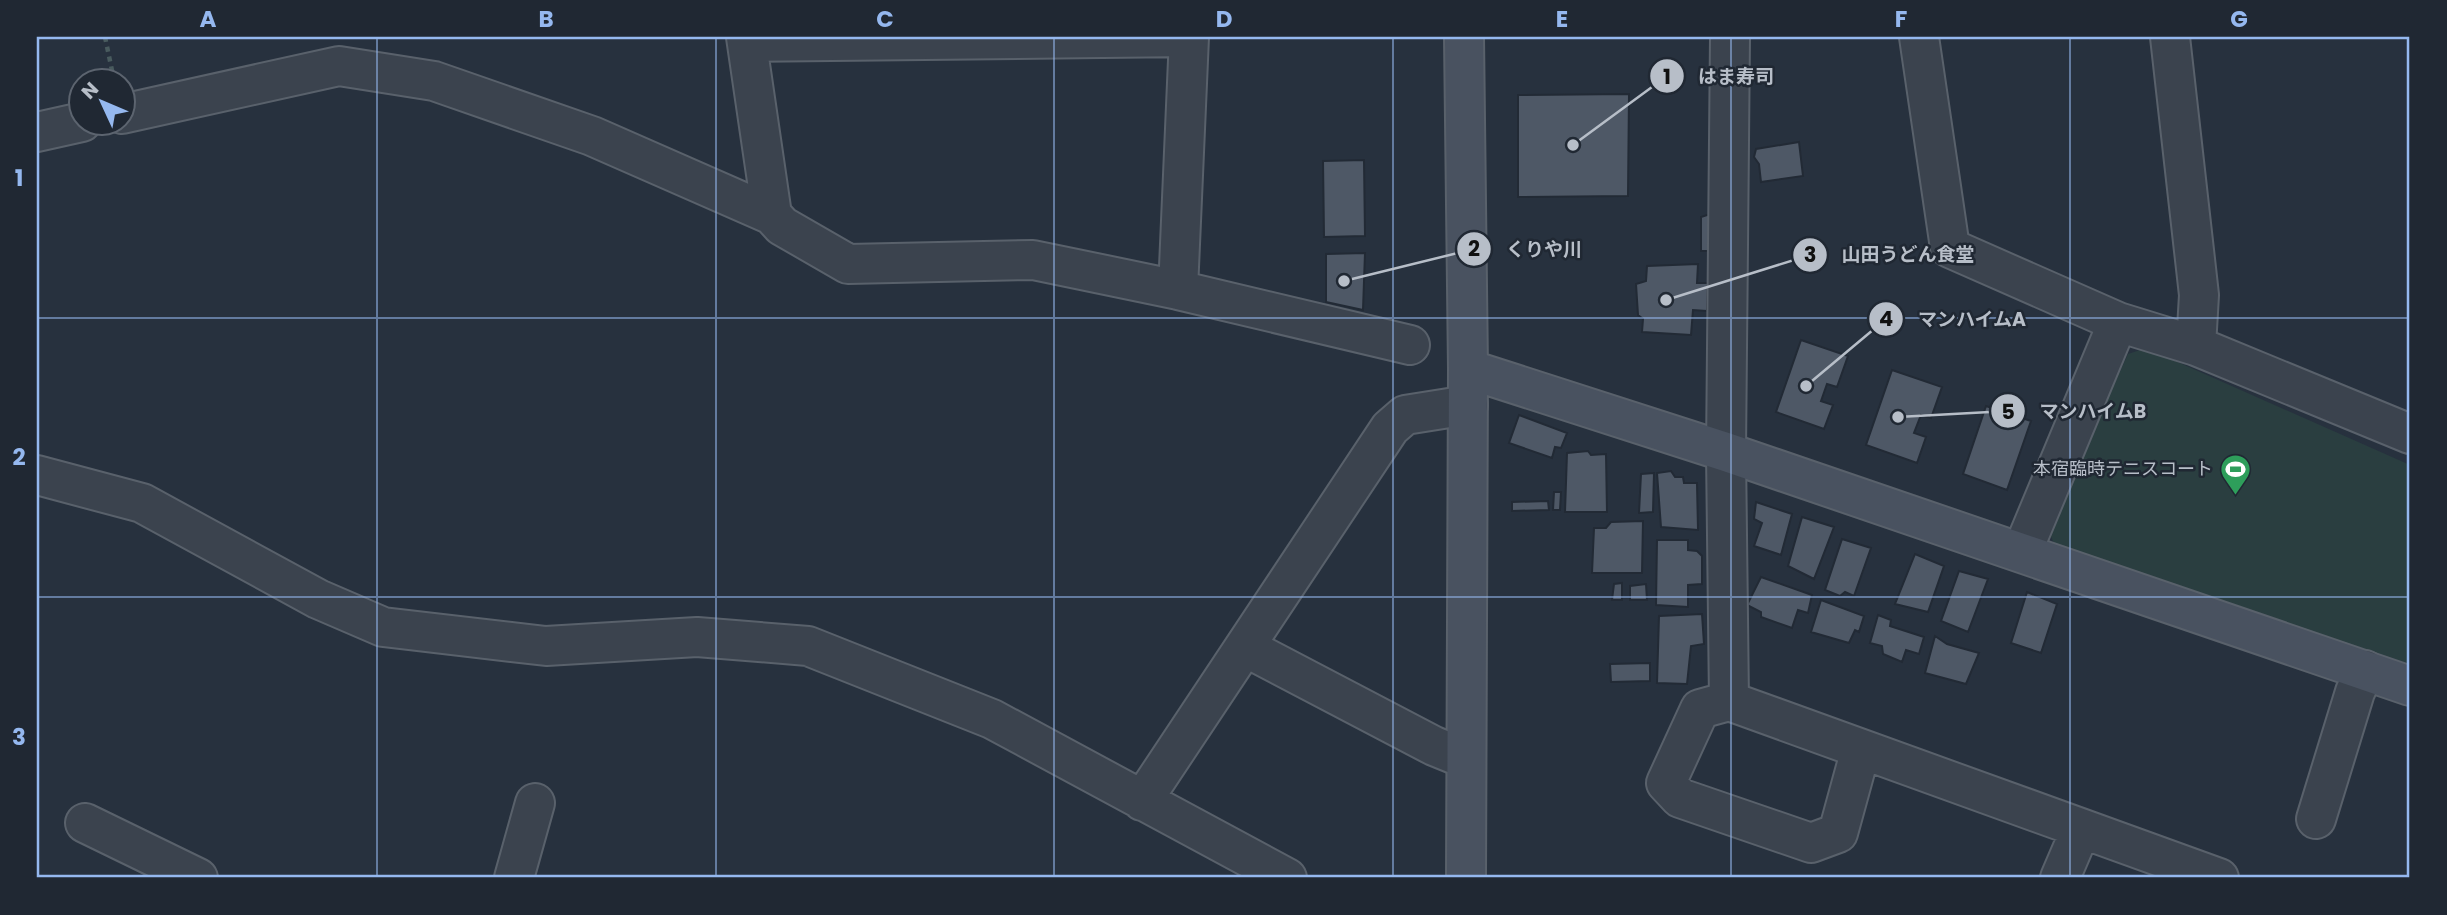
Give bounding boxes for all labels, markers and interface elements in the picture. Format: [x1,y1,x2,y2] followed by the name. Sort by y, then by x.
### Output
[200,3,217,35] text: A
[538,3,554,35] text: B
[876,3,894,35] text: C
[1216,3,1232,35] text: D
[1556,3,1568,35] text: E
[1895,3,1907,35] text: F
[2230,3,2248,35] text: G
[1649,56,1788,96] callout: はま寿司
[1663,62,1671,91] text: 1
[1698,63,1774,90] text: はま寿司
[66,66,136,136] north arrow
[75,76,105,105] text: N
[15,162,23,194] text: 1
[1457,229,1596,269] callout: くりや川
[1468,234,1480,263] text: 2
[1792,235,1988,275] callout: 山田うどん食堂
[1506,236,1582,263] text: くりや川
[1804,240,1816,269] text: 3
[1841,241,1975,268] text: 山田うどん食堂
[1868,299,2040,339] callout: マンハイムA
[1879,304,1893,333] text: 4
[1918,306,2026,333] text: マンハイムA
[1991,391,2161,431] callout: マンハイムB
[2001,397,2015,426] text: 5
[2040,398,2146,425] text: マンハイムB
[12,441,26,473] text: 2
[2219,452,2253,496] sports icon: 本宿臨時テニスコート
[2033,456,2213,481] place label: 本宿臨時テニスコート
[12,721,26,753] text: 3

